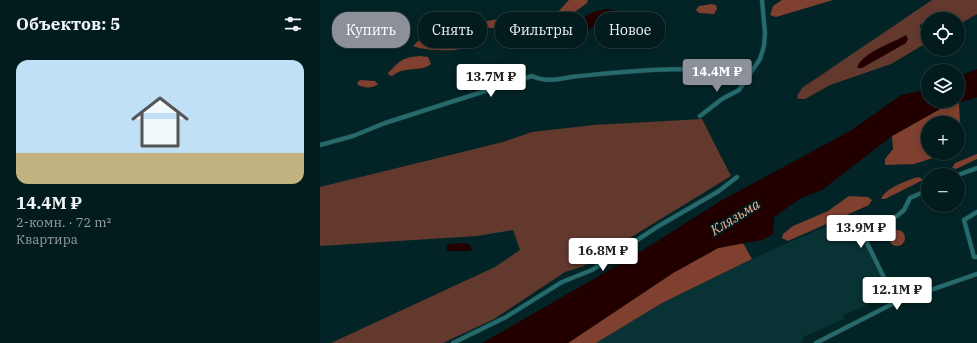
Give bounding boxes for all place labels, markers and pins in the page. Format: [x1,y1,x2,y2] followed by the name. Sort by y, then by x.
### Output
[680,59,754,93] pin: 14.4M ₽
[454,64,528,98] pin: 13.7M ₽
[824,215,898,249] pin: 13.9M ₽
[566,238,640,272] pin: 16.8M ₽
[860,277,934,311] pin: 12.1M ₽

